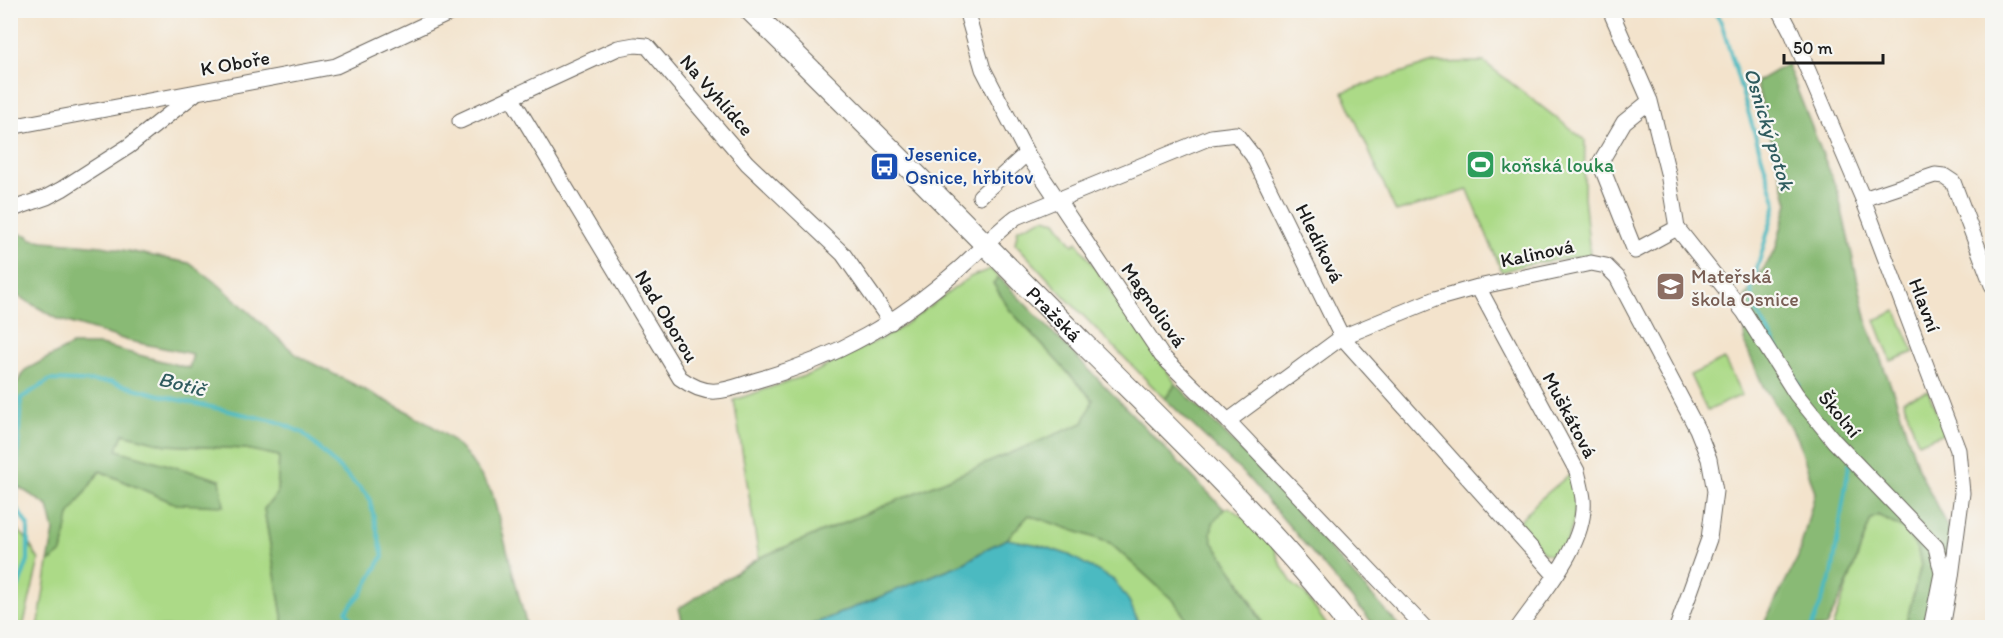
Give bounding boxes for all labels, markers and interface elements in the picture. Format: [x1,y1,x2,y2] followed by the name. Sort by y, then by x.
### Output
[1784,27,1883,65] scale bar
[1793,37,1833,59] text: 50 m
[199,45,271,81] street label: K Oboře
[675,49,759,141] street label: Na Vyhlídce
[1739,65,1800,194] water label: Osnický potok
[905,142,1034,189] place label: Jesenice, Osnice, hřbitov
[1464,149,1496,181] sports icon: koňská louka
[868,150,900,182] bus stop icon: Jesenice, Osnice, hřbitov
[1501,153,1615,177] place label: koňská louka
[1291,200,1350,287] street label: Hledíková
[1498,233,1576,272] street label: Kalinová
[1116,258,1192,352] street label: Magnoliová
[1691,264,1799,311] place label: Mateřská škola Osnice
[630,265,704,367] street label: Nad Oborou
[1654,271,1686,303] school or university icon: Mateřská škola Osnice
[1904,275,1946,335] street label: Hlavní
[1021,281,1087,347] street label: Pražská
[156,366,210,402] water label: Botič
[1537,368,1603,463] street label: Muškátová
[1814,386,1866,442] street label: Školní

